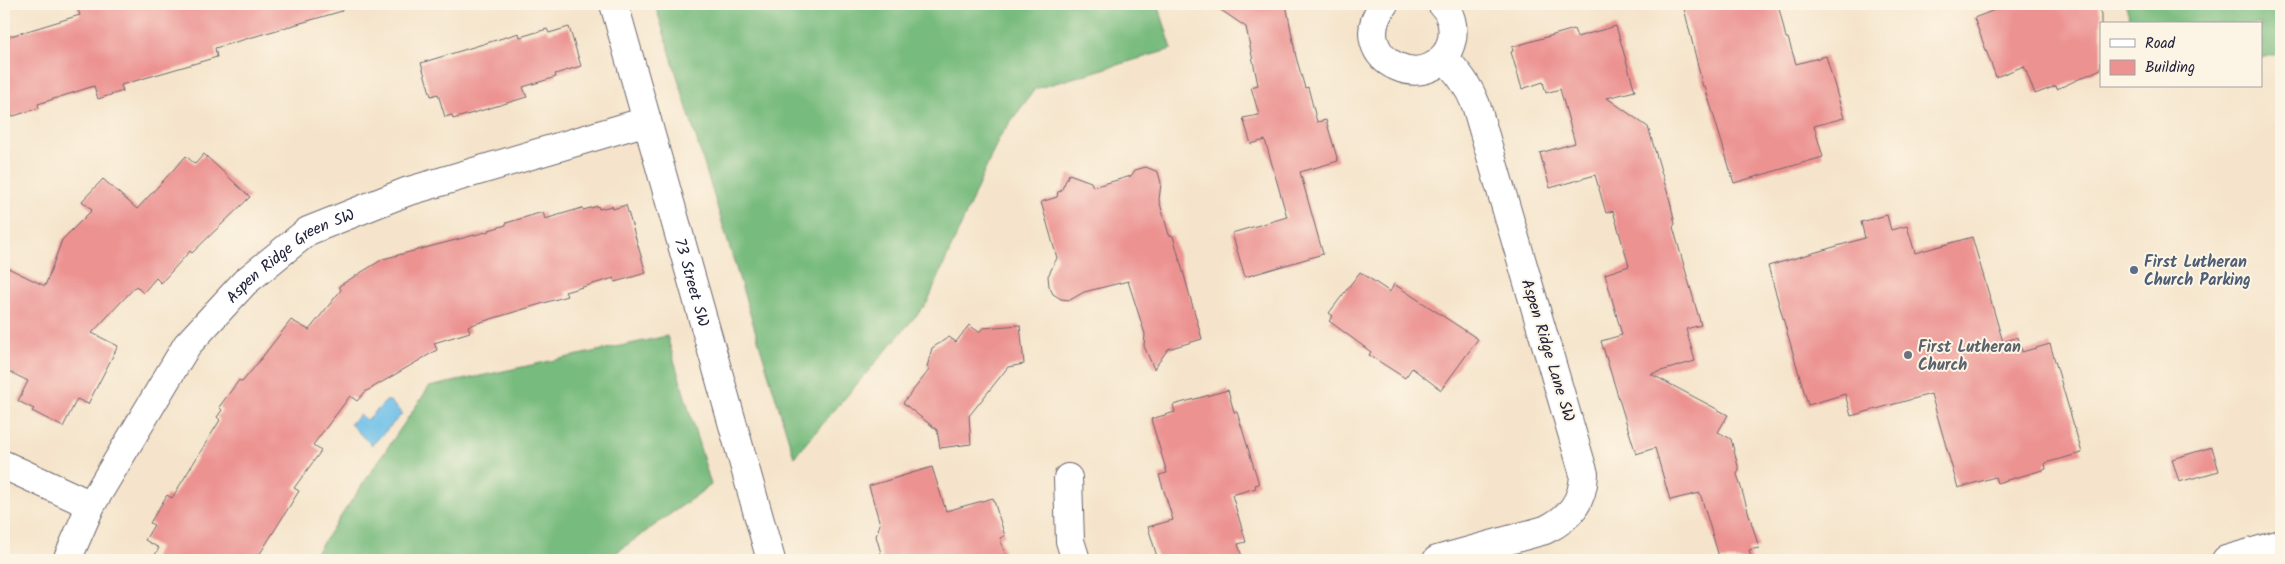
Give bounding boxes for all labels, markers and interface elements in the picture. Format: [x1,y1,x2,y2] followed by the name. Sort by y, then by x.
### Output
[2100,22,2262,88] legend
[2145,32,2176,56] text: Road
[2145,56,2195,80] text: Building
[220,203,359,309] street label: Aspen Ridge Green SW
[667,235,715,330] street label: 73 Street SW
[2144,250,2251,293] place label: First Lutheran Church Parking
[2128,264,2140,276] marker: First Lutheran Church Parking
[1514,276,1581,425] street label: Aspen Ridge Lane SW
[1918,335,2021,378] place label: First Lutheran Church
[1902,349,1914,361] marker: First Lutheran Church

